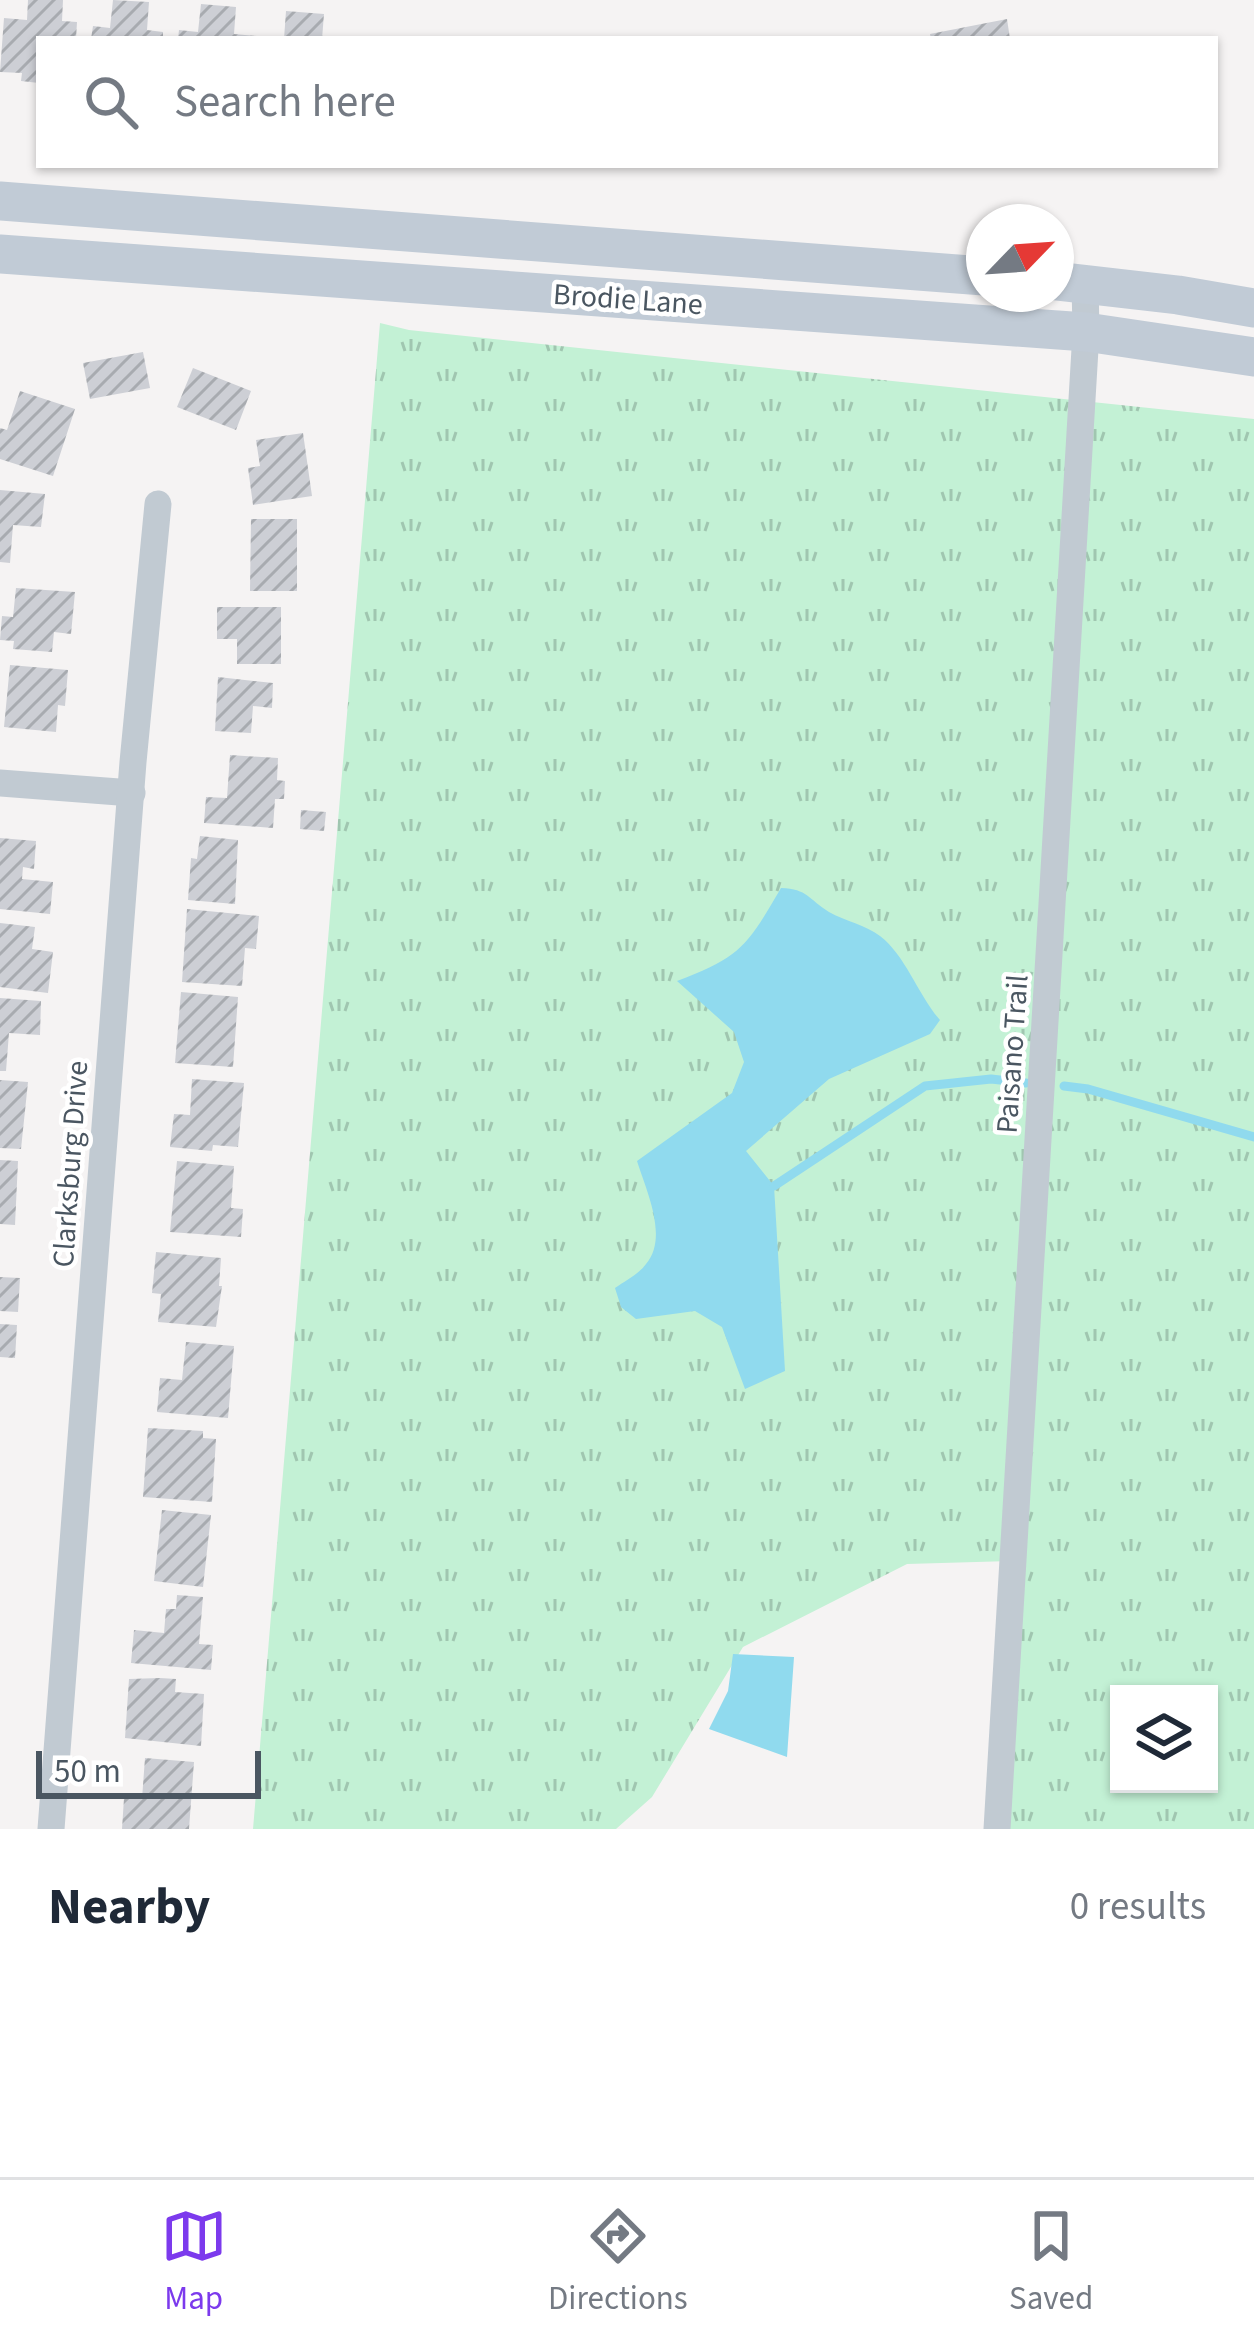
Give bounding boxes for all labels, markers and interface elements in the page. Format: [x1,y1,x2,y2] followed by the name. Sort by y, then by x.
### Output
[36,36,1218,168] search box
[78,69,144,135] icon: search
[174,70,396,134] text: Search here
[966,204,1074,312] north arrow
[552,273,704,326] street label: Brodie Lane
[986,973,1039,1135] street label: Paisano Trail
[42,1059,99,1269] street label: Clarksburg Drive
[1110,1685,1218,1793] map controls
[1110,1685,1218,1793] button: layers
[36,1745,261,1798] scale bar
[54,1748,121,1795] text: 50 m
[48,1871,210,1943] text: Nearby
[1070,1879,1206,1935] text: 0 results
[161,2203,227,2322] tab: Map
[548,2203,688,2322] tab: Directions
[1009,2203,1093,2322] tab: Saved

